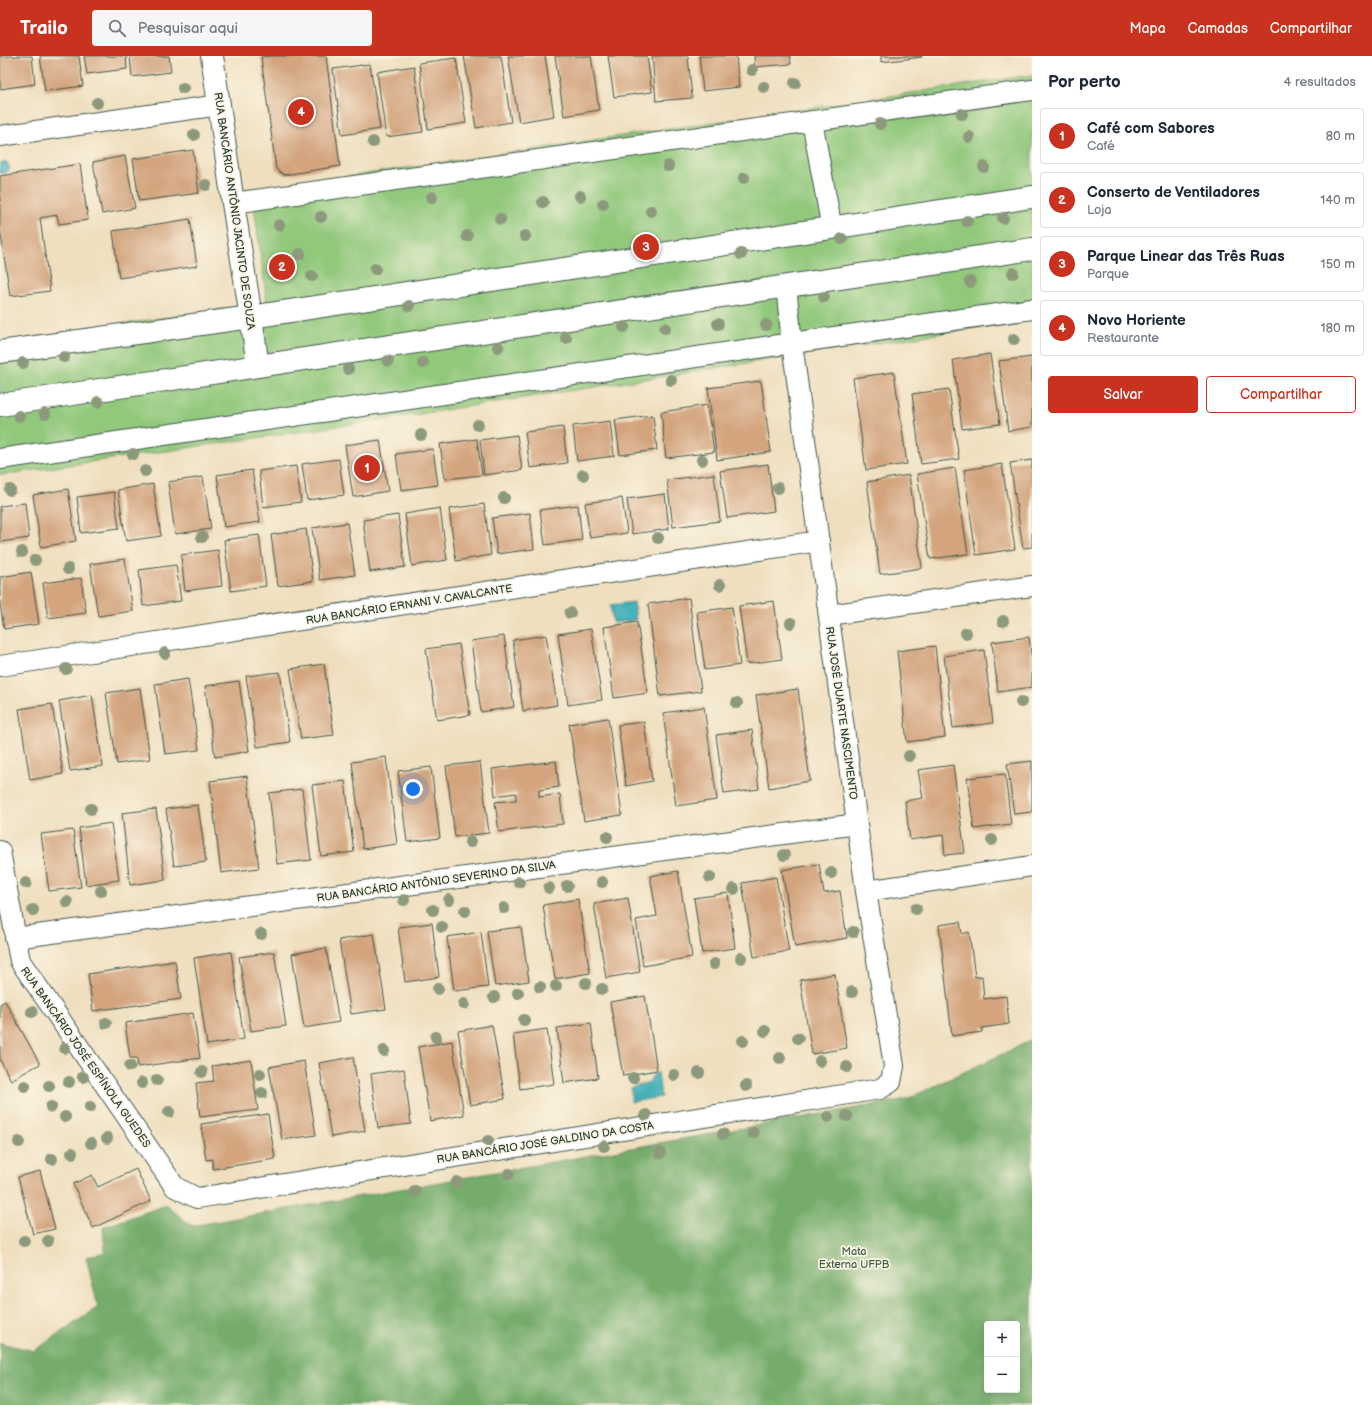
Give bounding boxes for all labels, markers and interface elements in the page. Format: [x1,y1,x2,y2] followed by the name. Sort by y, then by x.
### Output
[92,10,372,46] search box
[20,17,68,40] text: Trailo
[106,17,128,39] icon: search
[138,19,238,38] text: Pesquisar aqui
[1130,20,1166,37] text: Mapa
[1188,20,1248,37] text: Camadas
[1270,20,1352,37] text: Compartilhar
[1048,72,1121,92] text: Por perto
[1284,74,1356,90] text: 4 resultados
[211,91,259,331] street label: RUA BANCÁRIO ANTÔNIO JACINTO DE SOUZA
[288,97,314,127] pin: 4
[1087,119,1215,138] text: Café com Sabores
[1059,128,1065,144] text: 1
[1326,128,1355,144] text: 80 m
[1087,138,1115,154] text: Café
[1087,183,1260,202] text: Conserto de Ventiladores
[1058,192,1066,208] text: 2
[1320,192,1355,208] text: 140 m
[1087,202,1112,218] text: Loja
[633,232,659,262] pin: 3
[1087,247,1285,266] text: Parque Linear das Três Ruas
[269,252,295,282] pin: 2
[1058,256,1066,272] text: 3
[1321,256,1355,272] text: 150 m
[1087,266,1129,282] text: Parque
[1087,311,1186,330] text: Novo Horiente
[1058,320,1066,336] text: 4
[1320,320,1355,336] text: 180 m
[1087,330,1159,346] text: Restaurante
[1048,376,1198,413] button: Salvar
[1206,376,1356,413] button: Compartilhar
[354,453,380,483] pin: 1
[305,581,513,627] street label: RUA BANCÁRIO ERNANI V. CAVALCANTE
[823,625,861,801] street label: RUA JOSÉ DUARTE NASCIMENTO
[403,779,423,799] your location
[316,857,557,905] street label: RUA BANCÁRIO ANTÔNIO SEVERINO DA SILVA
[18,964,154,1150] street label: RUA BANCÁRIO JOSÉ ESPÍNOLA GUEDES
[435,1118,655,1166] street label: RUA BANCÁRIO JOSÉ GALDINO DA COSTA
[819,1245,890,1271] park label: Mata Externa UFPB
[984,1321,1020,1393] map controls
[984,1321,1020,1357] button: +
[984,1357,1020,1393] button: −

